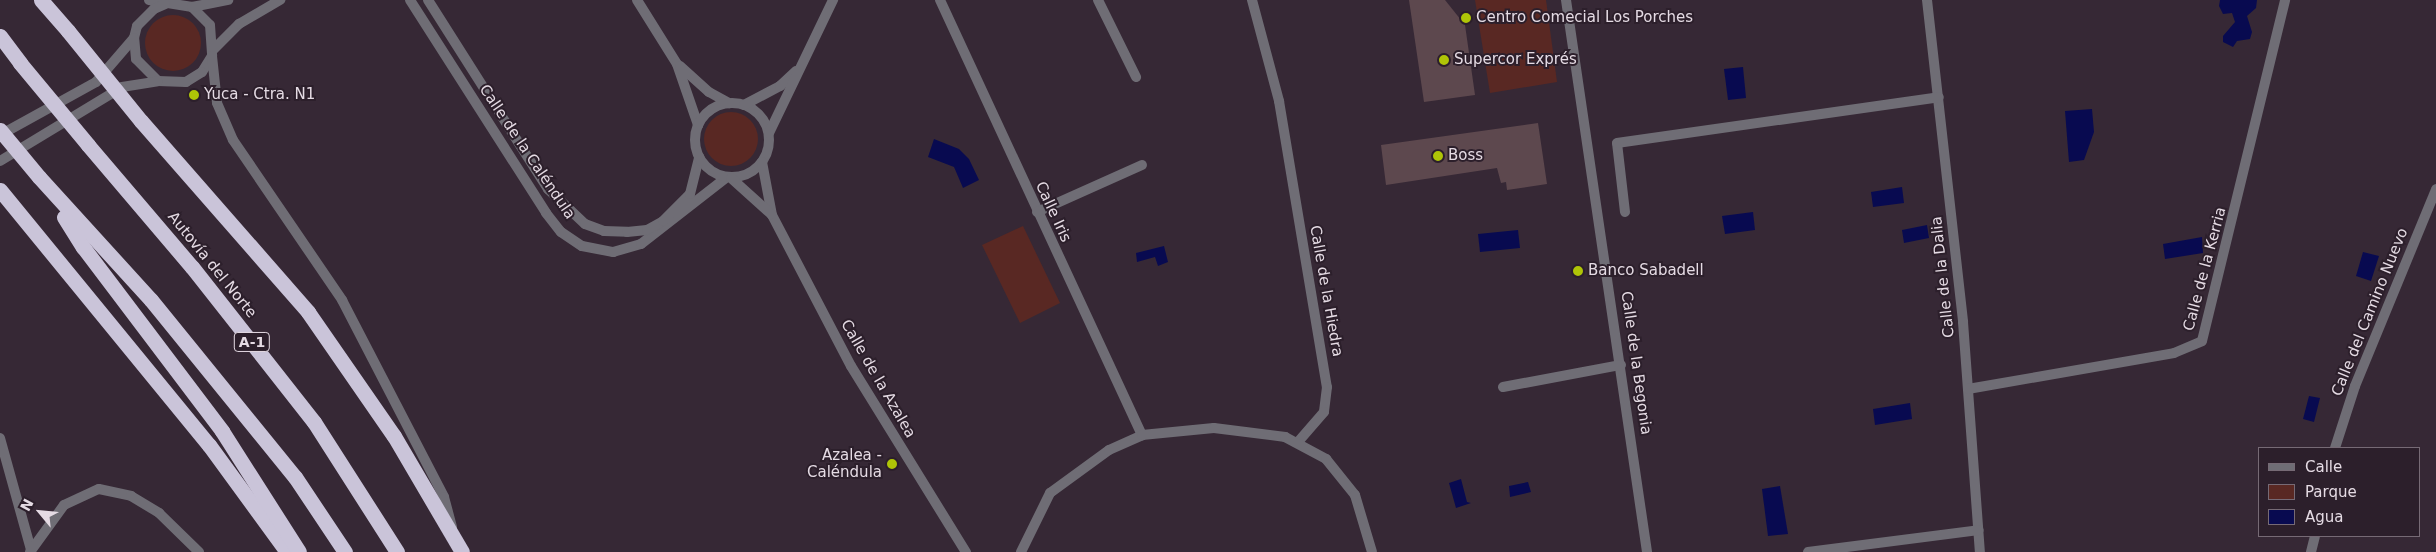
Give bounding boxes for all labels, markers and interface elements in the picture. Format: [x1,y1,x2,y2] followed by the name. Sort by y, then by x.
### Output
[1476,9,1693,27] place label: Centro Comecial Los Porches
[1460,12,1472,24] marker: Centro Comecial Los Porches
[1454,51,1577,69] place label: Supercor Exprés
[1438,54,1450,66] marker: Supercor Exprés
[475,81,579,223] street label: Calle de la Caléndula
[204,86,315,104] place label: Yuca - Ctra. N1
[188,89,200,101] marker: Yuca - Ctra. N1
[1448,147,1483,165] place label: Boss
[1432,150,1444,162] marker: Boss
[1031,179,1075,245] street label: Calle Iris
[2180,205,2230,333] street label: Calle de la Kerria
[164,208,260,322] street label: Autovía del Norte
[1928,215,1958,339] street label: Calle de la Dalia
[1306,224,1346,358] street label: Calle de la Hiedra
[2328,225,2412,399] street label: Calle del Camino Nuevo
[1588,262,1704,280] place label: Banco Sabadell
[1572,265,1584,277] marker: Banco Sabadell
[1617,290,1655,436] street label: Calle de la Begonia
[837,317,919,441] street label: Calle de la Azalea
[233,331,271,354] road number: A-1
[807,446,882,481] place label: Azalea - Caléndula
[2258,447,2421,537] legend
[886,458,898,470] marker: Azalea - Caléndula
[2305,458,2342,476] text: Calle
[2305,483,2357,501] text: Parque
[15,487,65,537] north arrow
[17,496,37,514] text: N
[2305,508,2343,526] text: Agua

